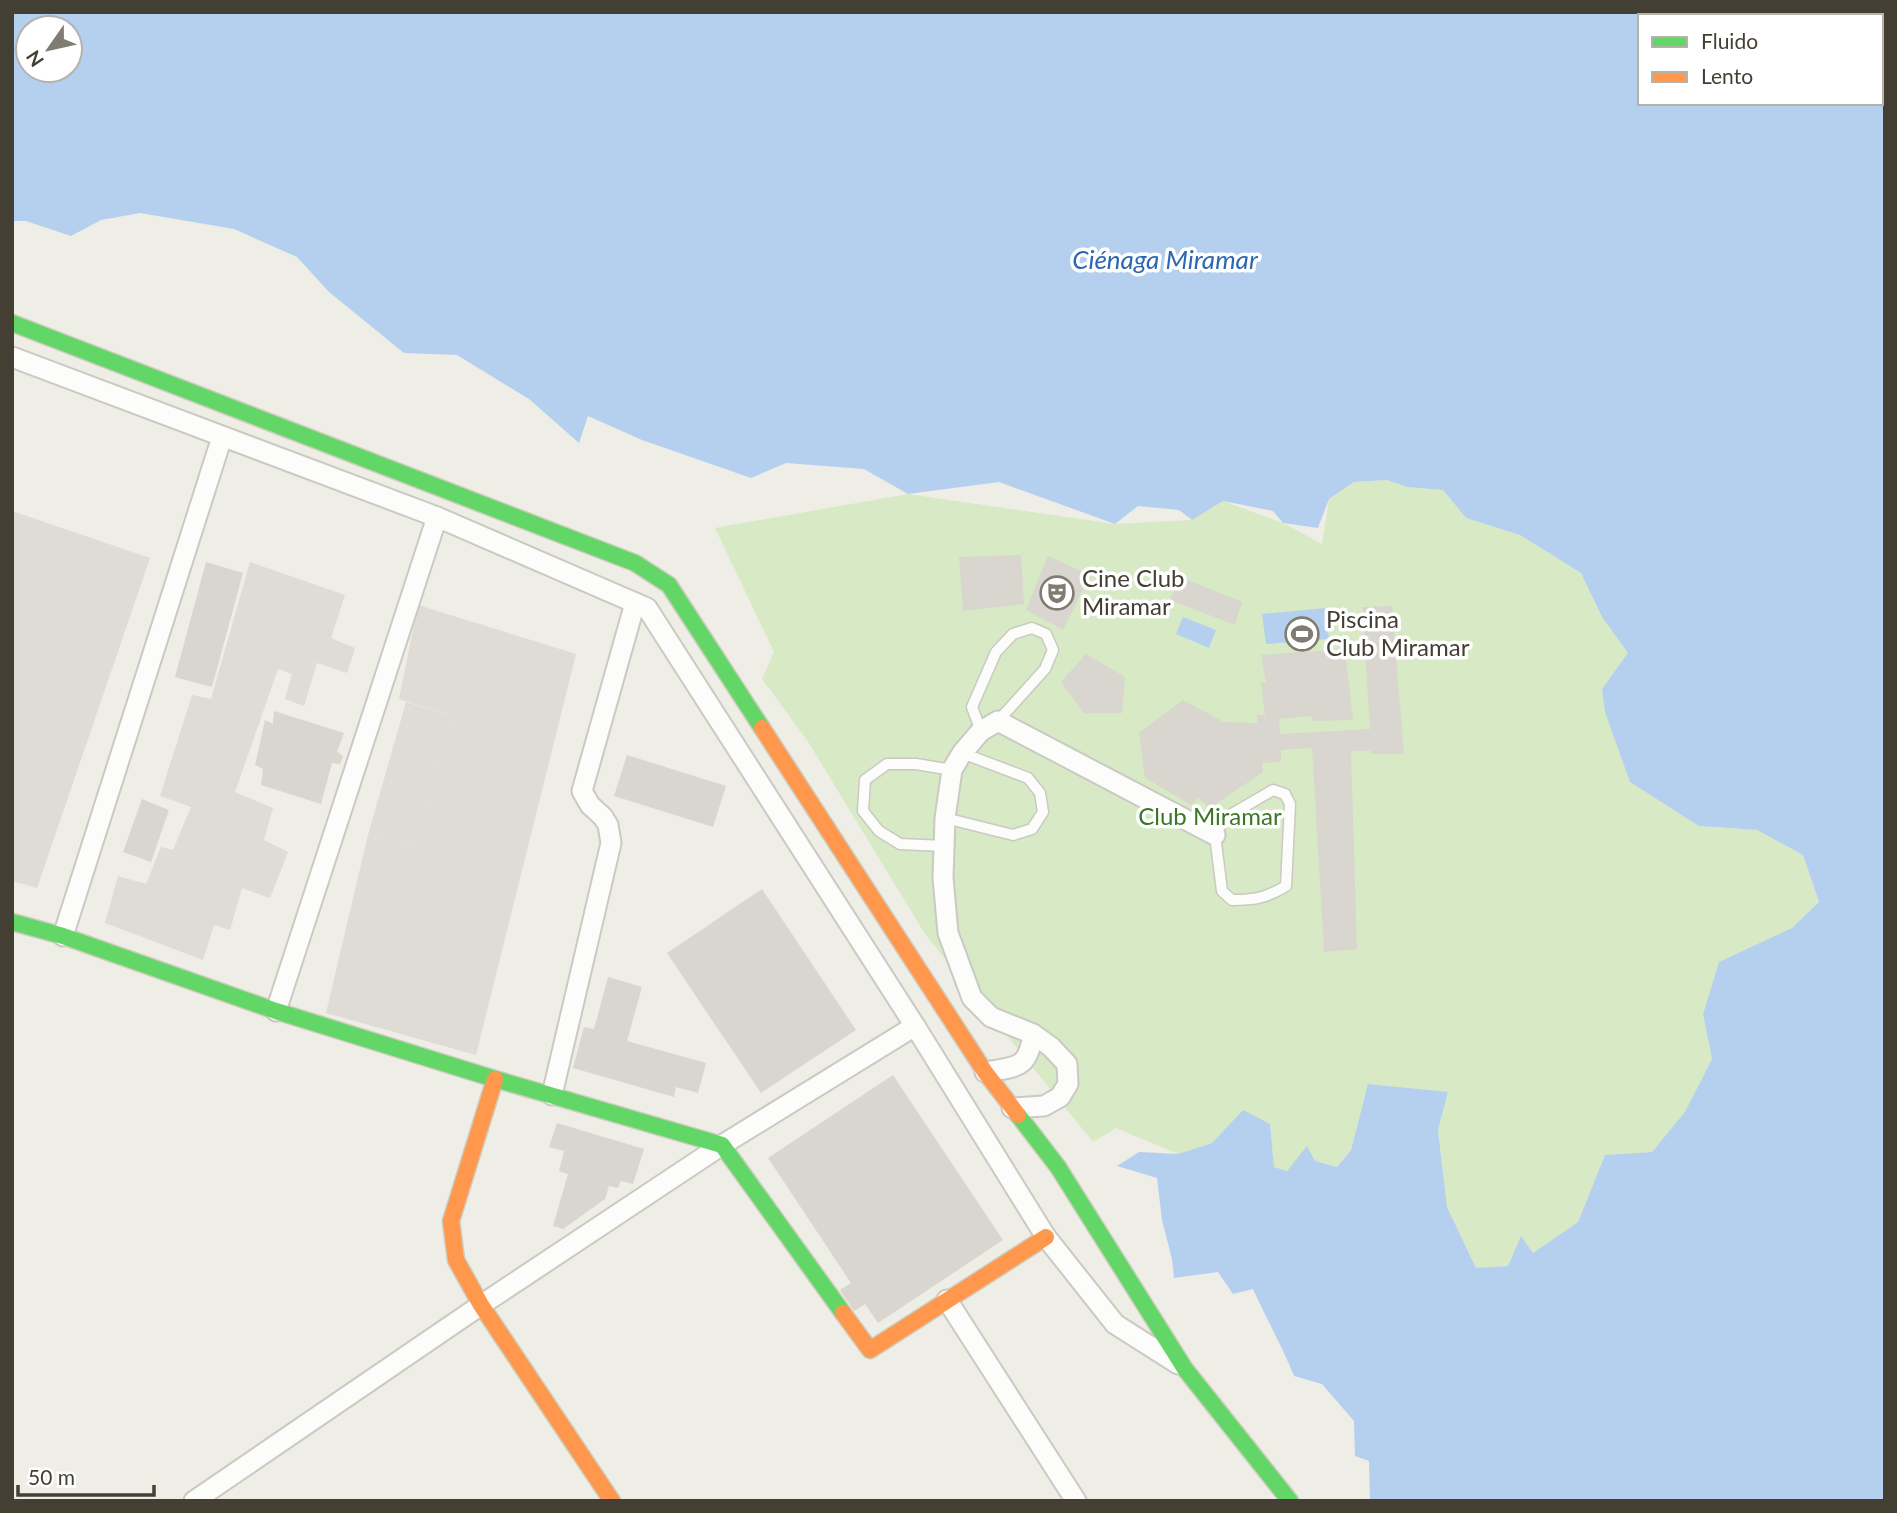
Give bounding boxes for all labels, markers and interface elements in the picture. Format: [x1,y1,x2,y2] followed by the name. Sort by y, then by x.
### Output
[14,14,84,84] north arrow
[1638,14,1883,105] legend
[1701,28,1758,53] text: Fluido
[21,46,48,71] text: N
[1701,63,1753,88] text: Lento
[1072,243,1259,275] water label: Ciénaga Miramar
[1082,563,1185,620] place label: Cine Club Miramar
[1038,574,1076,612] theatre icon: Cine Club Miramar
[1326,604,1470,661] place label: Piscina Club Miramar
[1283,615,1321,653] sports icon: Piscina Club Miramar
[1138,801,1282,830] park label: Club Miramar
[18,1454,154,1498] scale bar
[28,1464,75,1489] text: 50 m

